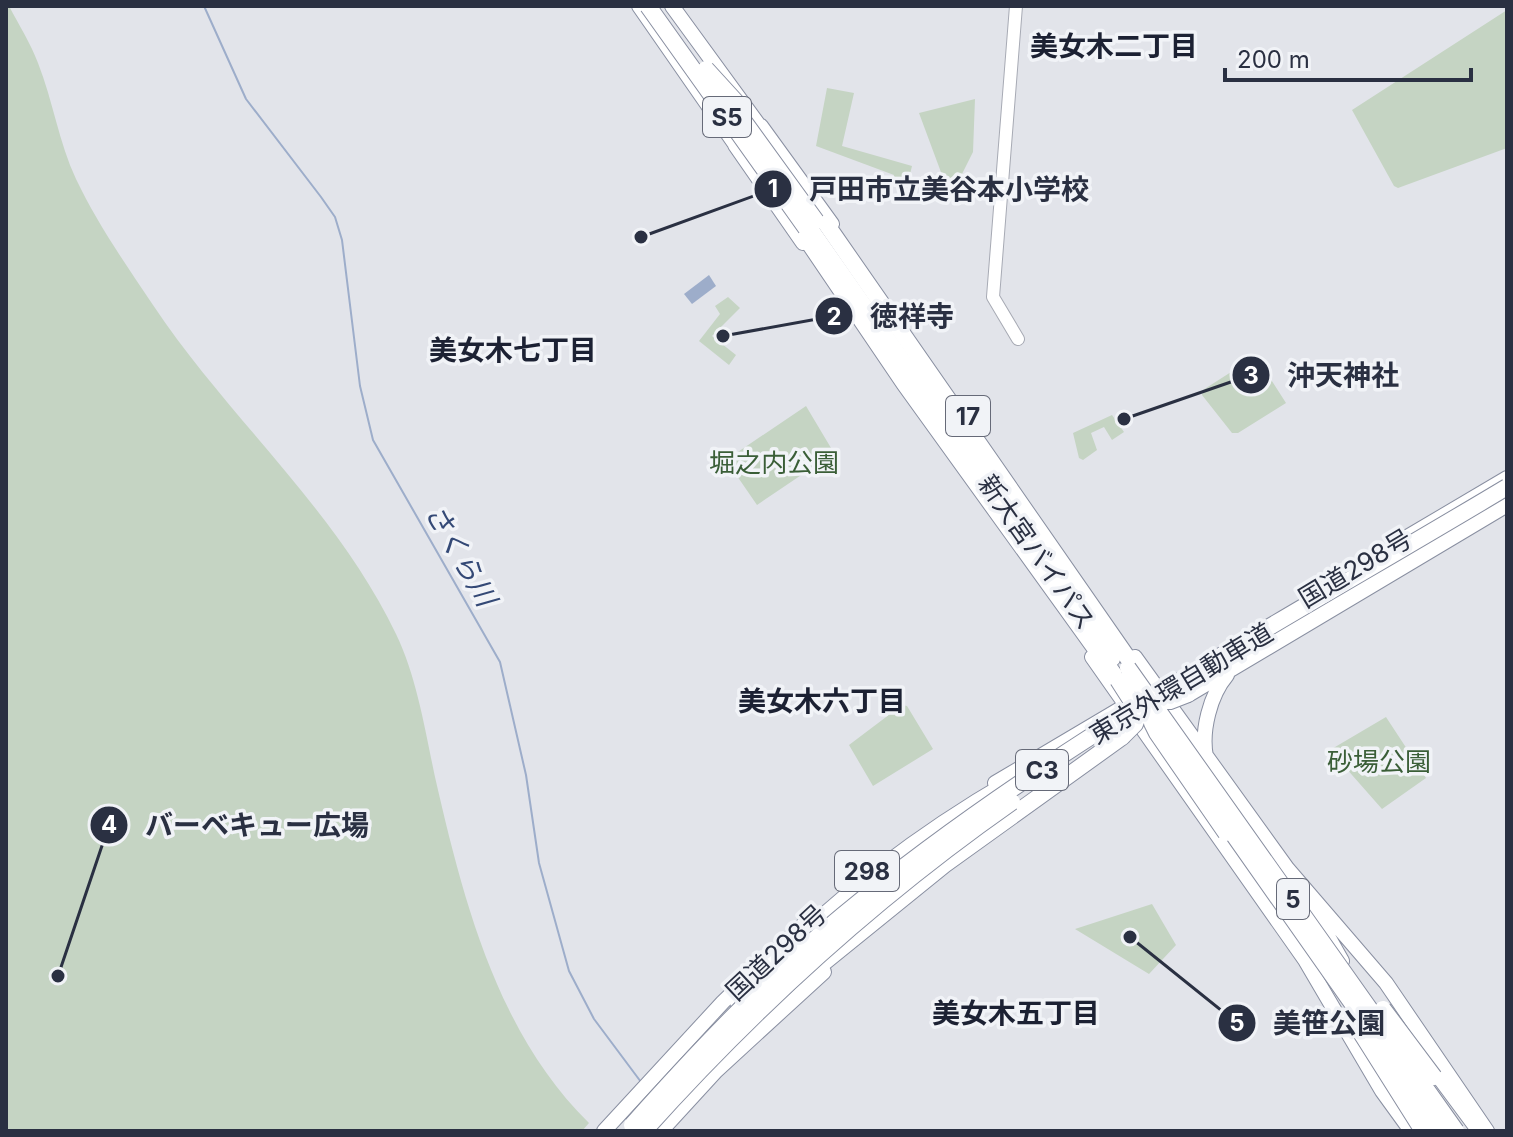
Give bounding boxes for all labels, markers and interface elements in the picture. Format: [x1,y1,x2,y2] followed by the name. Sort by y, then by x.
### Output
[1030,29,1198,63] district label: 美女木二丁目
[1225,32,1471,82] scale bar
[1237,45,1310,74] text: 200 m
[703,97,751,137] road number: S5
[753,163,1105,215] callout: 戸田市立美谷本小学校
[809,172,1089,206] text: 戸田市立美谷本小学校
[768,174,778,203] text: 1
[814,290,970,342] callout: 徳祥寺
[870,299,954,333] text: 徳祥寺
[826,302,842,331] text: 2
[429,333,597,367] district label: 美女木七丁目
[1231,349,1415,401] callout: 沖天神社
[1287,358,1399,392] text: 沖天神社
[1243,361,1259,390] text: 3
[946,396,990,436] road number: 17
[709,447,839,478] park label: 堀之内公園
[972,469,1102,635] street label: 新大宮バイパス
[418,498,505,615] water label: さくら川
[1293,522,1417,614] street label: 国道298号
[1084,616,1278,750] street label: 東京外環自動車道
[738,684,906,718] district label: 美女木六丁目
[1327,746,1431,777] park label: 砂場公園
[1016,750,1068,790] road number: C3
[89,799,385,851] callout: バーベキュー広場
[145,808,369,842] text: バーベキュー広場
[101,810,117,839] text: 4
[835,851,899,891] road number: 298
[1277,879,1309,919] road number: 5
[719,898,833,1006] street label: 国道298号
[932,996,1100,1030] district label: 美女木五丁目
[1217,997,1401,1049] callout: 美笹公園
[1273,1006,1385,1040] text: 美笹公園
[1229,1008,1245,1037] text: 5

